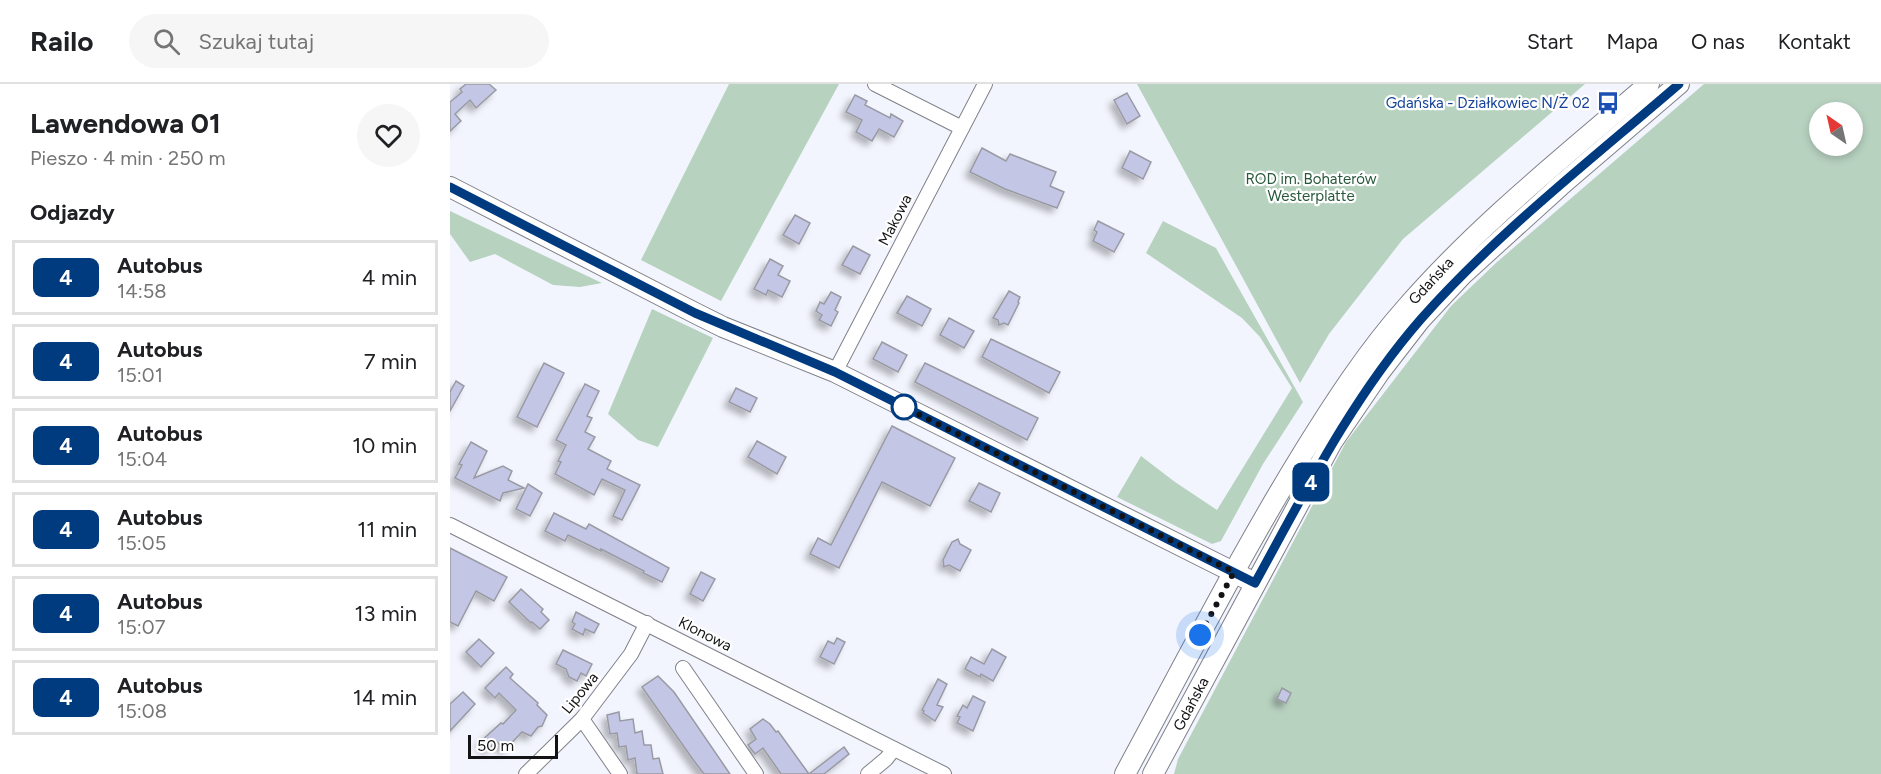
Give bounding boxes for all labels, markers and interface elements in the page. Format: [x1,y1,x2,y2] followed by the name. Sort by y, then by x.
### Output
[129,14,549,68] search box
[30,24,93,58] text: Railo
[150,25,183,58] icon: search
[198,28,314,55] text: Szukaj tutaj
[1527,29,1573,54] text: Start
[1606,29,1658,54] text: Mapa
[1691,29,1745,54] text: O nas
[1778,29,1851,54] text: Kontakt
[1595,90,1621,116] bus stop icon: Gdańska - Działkowiec N/Ż 02
[1386,94,1590,112] place label: Gdańska - Działkowiec N/Ż 02
[1809,102,1863,156] north arrow
[1809,102,1863,156] map controls
[357,104,420,167] button: heart
[30,106,221,140] text: Lawendowa 01
[30,146,225,170] text: Pieszo · 4 min · 250 m
[1245,170,1377,205] park label: ROD im. Bohaterów Westerplatte
[874,191,916,249] street label: Makowa
[30,199,115,226] text: Odjazdy
[117,252,203,279] text: Autobus
[1405,254,1457,308] street label: Gdańska
[362,264,417,291] text: 4 min
[59,265,73,290] text: 4
[117,279,167,303] text: 14:58
[117,336,203,363] text: Autobus
[364,348,417,375] text: 7 min
[59,349,73,374] text: 4
[117,363,163,387] text: 15:01
[891,394,917,420] unlabelled marker
[117,420,203,447] text: Autobus
[352,432,417,459] text: 10 min
[59,433,73,458] text: 4
[117,447,167,471] text: 15:04
[1292,462,1330,502] line badge: 4
[1304,470,1318,495] text: 4
[117,504,203,531] text: Autobus
[357,516,417,543] text: 11 min
[59,517,73,542] text: 4
[117,531,166,555] text: 15:05
[117,588,203,615] text: Autobus
[354,600,417,627] text: 13 min
[59,601,73,626] text: 4
[675,613,735,655] street label: Klonowa
[117,615,165,639] text: 15:07
[1185,620,1215,650] your location
[558,669,602,717] street label: Lipowa
[117,672,203,699] text: Autobus
[1169,674,1213,734] street label: Gdańska
[353,684,417,711] text: 14 min
[59,685,73,710] text: 4
[117,699,167,723] text: 15:08
[468,732,558,760] scale bar
[477,736,514,755] text: 50 m

